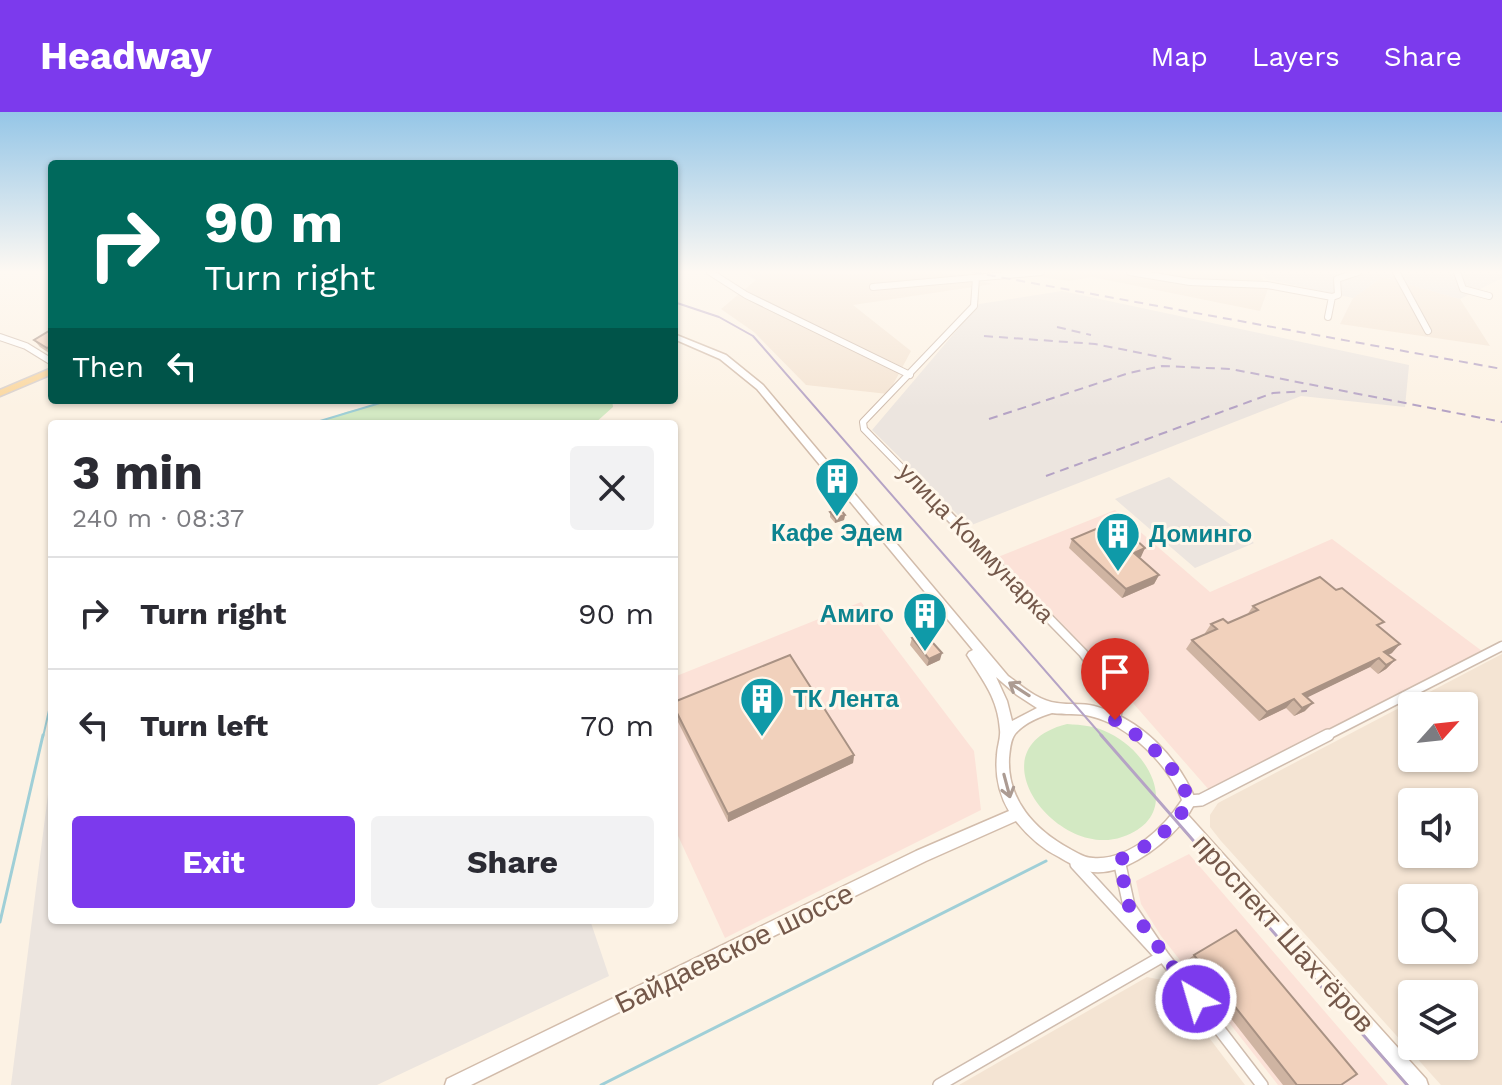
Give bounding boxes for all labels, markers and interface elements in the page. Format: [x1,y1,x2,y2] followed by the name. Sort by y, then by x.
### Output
[40,34,212,78] text: Headway
[1151,40,1208,73] text: Map
[1252,40,1340,73] text: Layers
[1384,40,1462,73] text: Share
[204,190,343,256] text: 90 m
[72,192,176,296] icon: right
[204,257,375,299] text: Turn right
[160,344,204,388] icon: left
[72,349,144,384] text: Then
[72,444,203,501] text: 3 min
[570,446,654,530] button: close
[813,455,861,518] building icon: Кафе Эдем
[893,457,1060,629] street label: улица Коммунарка
[72,503,244,533] text: 240 m · 08:37
[1094,510,1142,573] building icon: Доминго
[771,519,903,547] place label: Кафе Эдем
[1149,520,1252,548] place label: Доминго
[901,590,949,653] building icon: Амиго
[72,591,116,635] icon: right
[140,596,286,631] text: Turn right
[578,596,654,631] text: 90 m
[820,600,894,628] place label: Амиго
[1081,638,1149,720] pin
[1093,650,1137,694] icon: arrive
[738,675,786,738] building icon: ТК Лента
[1008,680,1030,697] one-way arrow
[793,685,900,713] place label: ТК Лента
[1398,692,1478,772] north arrow
[1398,692,1478,1060] map controls
[72,703,116,747] icon: left
[140,708,268,743] text: Turn left
[580,708,654,743] text: 70 m
[1000,773,1015,798] one-way arrow
[1398,788,1478,868] button: sound
[72,816,355,908] button: Exit
[371,816,654,908] button: Share
[1186,827,1381,1039] street label: проспект Шахтёров
[610,877,859,1020] street label: Байдаевское шоссе
[1398,884,1478,964] button: search
[1154,957,1238,1041] position arrow
[1398,980,1478,1060] button: layers

